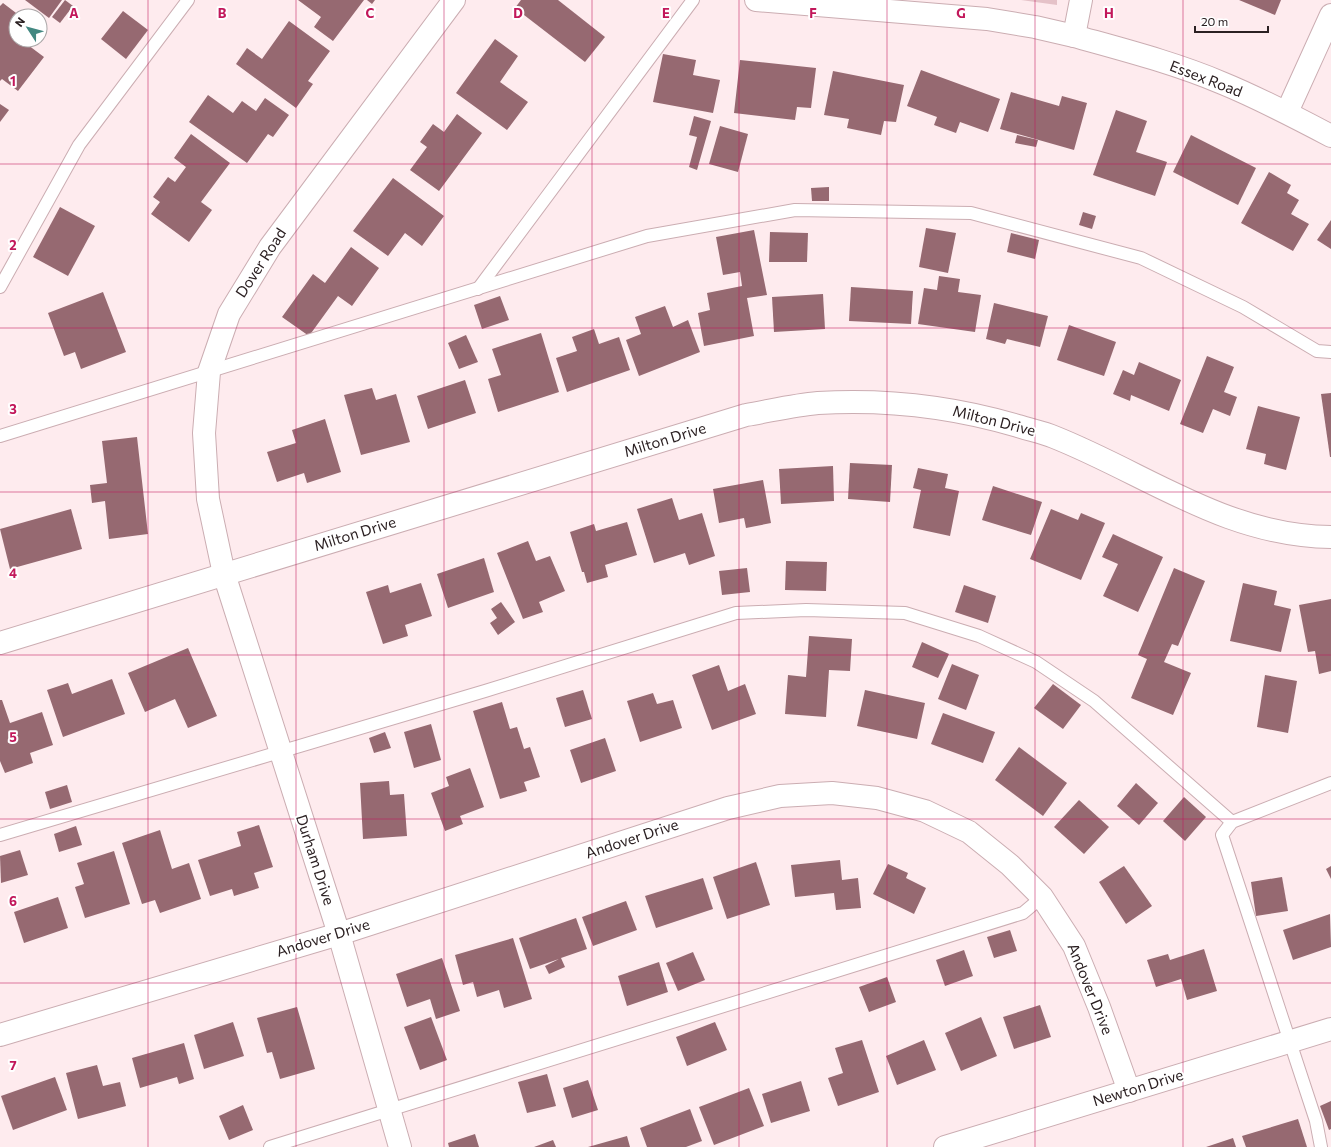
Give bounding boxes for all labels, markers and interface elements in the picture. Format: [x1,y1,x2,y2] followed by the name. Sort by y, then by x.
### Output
[69,5,79,21] text: A
[218,5,227,21] text: B
[366,5,375,21] text: C
[513,5,523,21] text: D
[662,5,670,21] text: E
[809,5,817,21] text: F
[956,5,966,21] text: G
[1104,5,1114,21] text: H
[8,8,48,48] north arrow
[1195,8,1268,34] scale bar
[1201,14,1228,28] text: 20 m
[12,15,27,29] text: N
[1168,56,1245,100] street label: Essex Road
[10,73,16,89] text: 1
[231,224,289,300] street label: Dover Road
[9,237,17,253] text: 2
[9,401,17,417] text: 3
[951,401,1038,439] street label: Milton Drive
[622,418,708,460] street label: Milton Drive
[312,512,398,554] street label: Milton Drive
[9,565,17,581] text: 4
[9,729,17,745] text: 5
[293,812,339,907] street label: Durham Drive
[583,815,681,862] street label: Andover Drive
[9,893,17,909] text: 6
[274,914,372,960] street label: Andover Drive
[1064,940,1117,1037] street label: Andover Drive
[9,1057,17,1073] text: 7
[1090,1065,1185,1109] street label: Newton Drive

